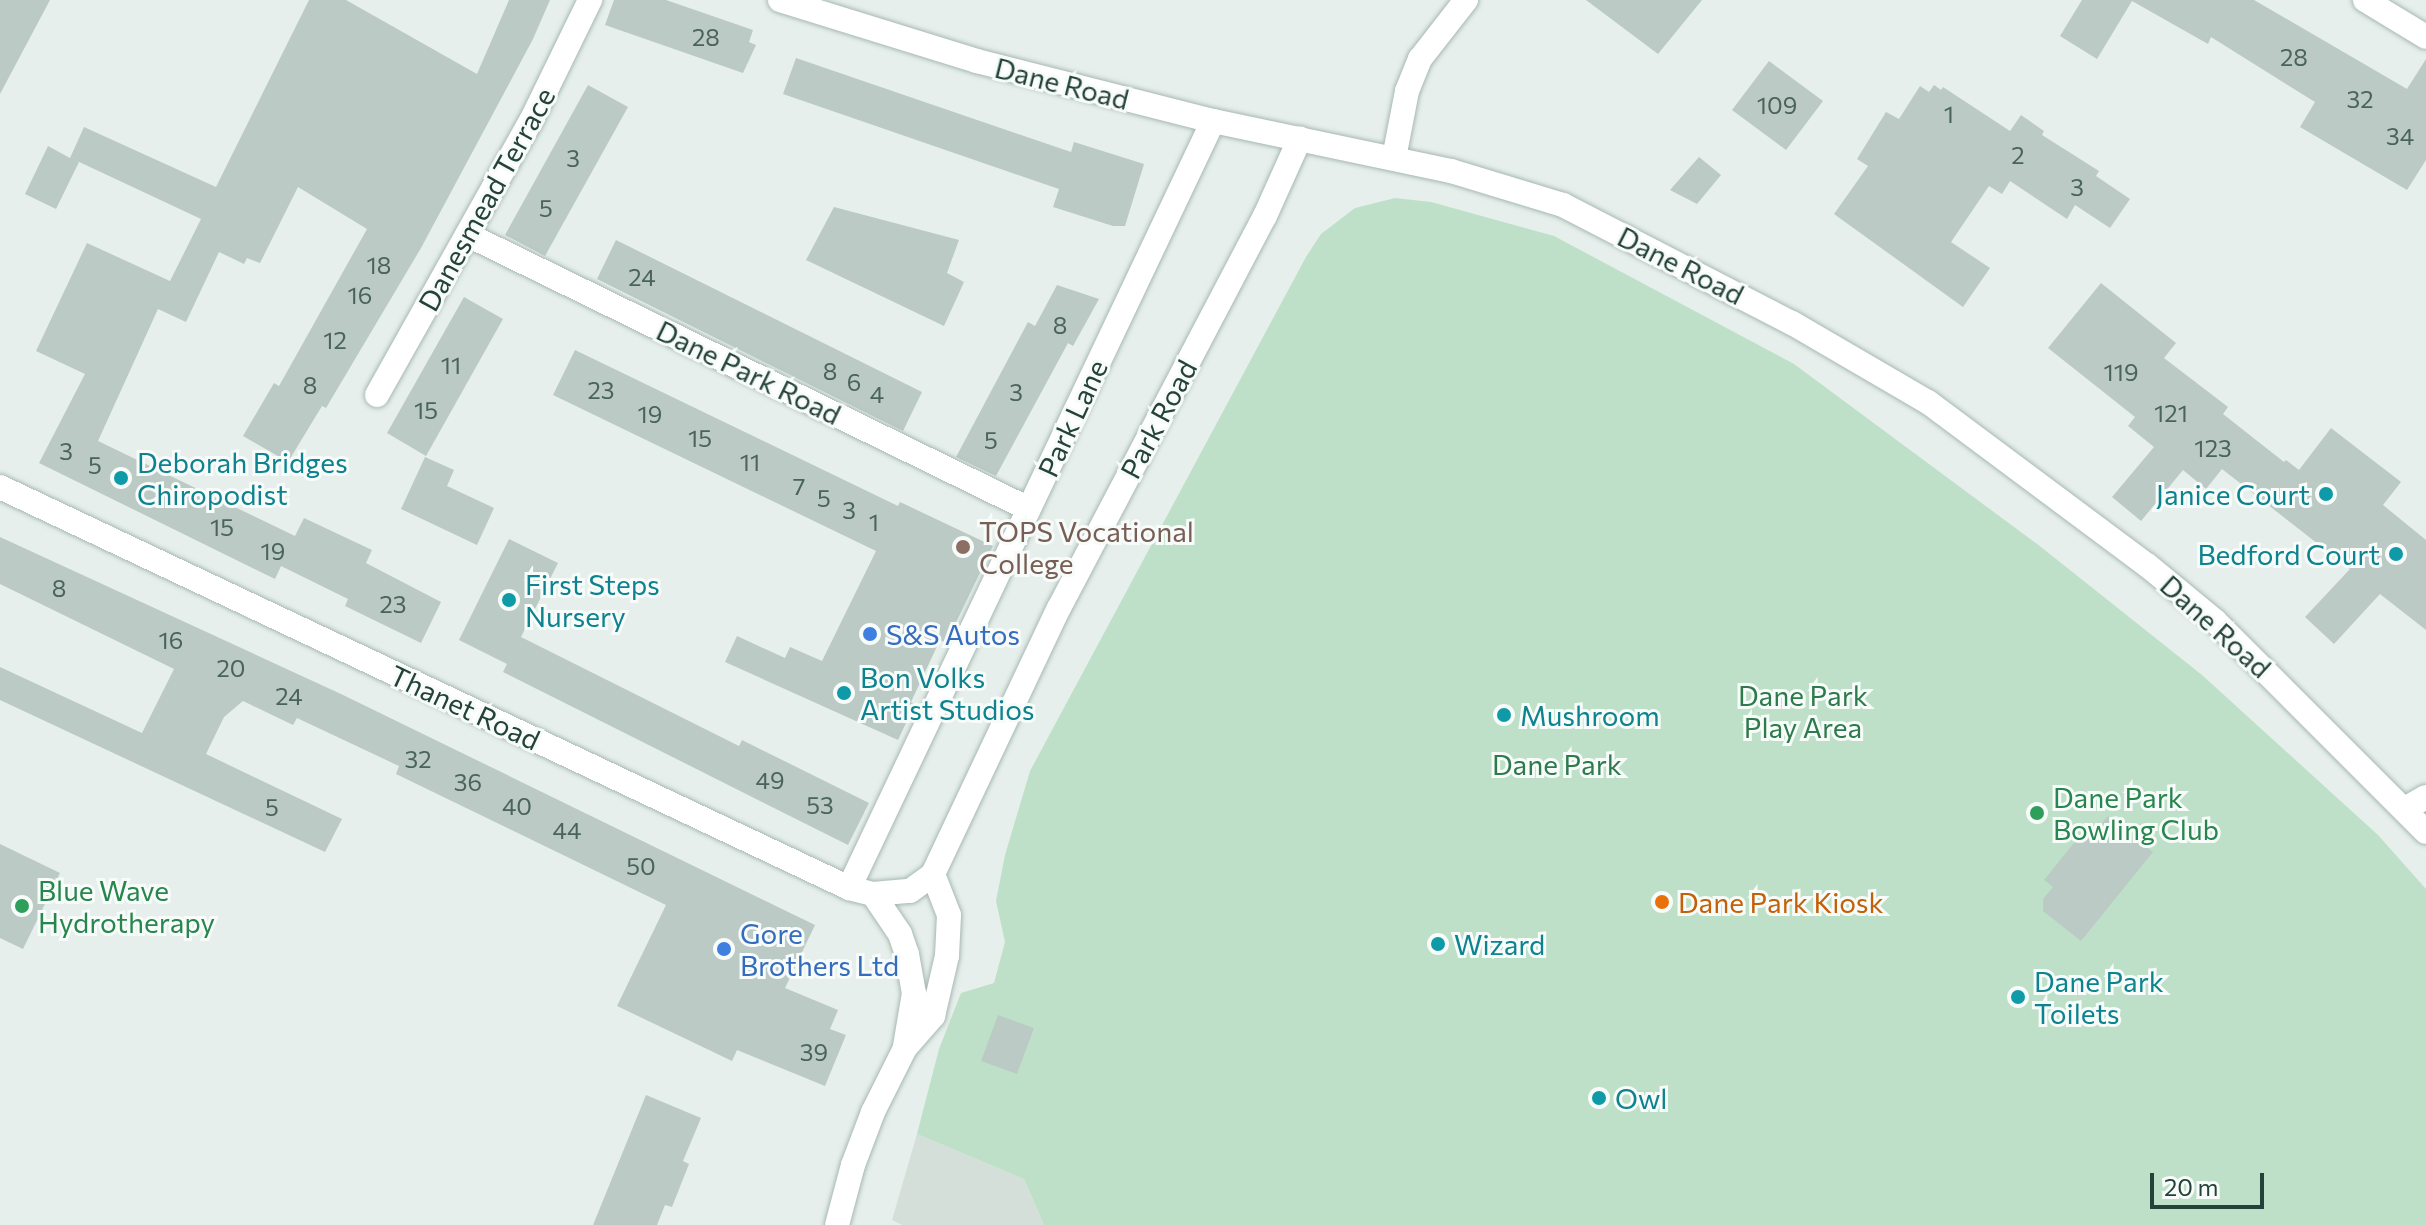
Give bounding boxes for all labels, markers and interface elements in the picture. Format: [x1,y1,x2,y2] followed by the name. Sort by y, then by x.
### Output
[692,23,720,51] house number: 28
[2280,43,2308,71] house number: 28
[992,50,1132,116] street label: Dane Road
[411,81,561,317] street label: Danesmead Terrace
[2347,85,2373,113] house number: 32
[1757,91,1797,119] house number: 109
[1944,100,1954,128] house number: 1
[2386,122,2414,150] house number: 34
[2011,141,2025,169] house number: 2
[566,144,580,172] house number: 3
[2070,173,2084,201] house number: 3
[539,194,553,222] house number: 5
[1612,219,1750,311] street label: Dane Road
[367,251,391,279] house number: 18
[628,263,656,291] house number: 24
[348,281,372,309] house number: 16
[1053,311,1067,339] house number: 8
[651,313,847,431] street label: Dane Park Road
[323,326,347,354] house number: 12
[441,351,461,379] house number: 11
[1030,354,1114,482] street label: Park Lane
[1113,354,1203,484] street label: Park Road
[823,357,837,385] house number: 8
[2103,358,2139,386] house number: 119
[847,368,861,396] house number: 6
[303,371,317,399] house number: 8
[588,376,614,404] house number: 23
[1009,378,1023,406] house number: 3
[870,380,884,408] house number: 4
[414,396,438,424] house number: 15
[2154,399,2188,427] house number: 121
[638,400,662,428] house number: 19
[688,424,712,452] house number: 15
[984,426,998,454] house number: 5
[2194,434,2232,462] house number: 123
[59,437,73,465] house number: 3
[137,445,348,511] place label: Deborah Bridges Chiropodist
[740,448,760,476] house number: 11
[88,451,102,479] house number: 5
[112,469,130,487] marker: Deborah Bridges Chiropodist
[793,472,805,500] house number: 7
[2156,477,2310,511] place label: Janice Court
[817,484,831,512] house number: 5
[2317,485,2335,503] marker: Janice Court
[842,496,856,524] house number: 3
[869,508,879,536] house number: 1
[210,513,234,541] house number: 15
[979,514,1194,580] place label: TOPS Vocational College
[261,537,285,565] house number: 19
[2197,537,2380,571] place label: Bedford Court
[954,538,972,556] marker: TOPS Vocational College
[2387,545,2405,563] marker: Bedford Court
[525,567,660,633] place label: First Steps Nursery
[2154,568,2278,684] street label: Dane Road
[52,574,66,602] house number: 8
[380,590,406,618] house number: 23
[500,591,518,609] marker: First Steps Nursery
[886,617,1020,651] place label: S&S Autos
[861,625,879,643] marker: S&S Autos
[159,626,183,654] house number: 16
[217,654,245,682] house number: 20
[385,658,545,756] street label: Thanet Road
[860,660,1035,726] place label: Bon Volks Artist Studios
[1738,678,1868,744] park label: Dane Park Play Area
[275,682,303,710] house number: 24
[835,684,853,702] marker: Bon Volks Artist Studios
[1520,698,1660,732] place label: Mushroom
[1495,706,1513,724] marker: Mushroom
[405,745,431,773] house number: 32
[1492,747,1622,781] park label: Dane Park
[756,766,784,794] house number: 49
[454,768,482,796] house number: 36
[2053,780,2219,846] place label: Dane Park Bowling Club
[806,791,834,819] house number: 53
[502,792,532,820] house number: 40
[265,793,279,821] house number: 5
[2028,804,2046,822] marker: Dane Park Bowling Club
[553,816,581,844] house number: 44
[626,852,656,880] house number: 50
[38,873,215,939] place label: Blue Wave Hydrotherapy
[1678,885,1884,919] place label: Dane Park Kiosk
[1653,893,1671,911] marker: Dane Park Kiosk
[13,897,31,915] marker: Blue Wave Hydrotherapy
[740,916,899,982] place label: Gore Brothers Ltd
[1454,927,1545,961] place label: Wizard
[1429,935,1447,953] marker: Wizard
[715,940,733,958] marker: Gore Brothers Ltd
[2034,964,2164,1030] place label: Dane Park Toilets
[2009,988,2027,1006] marker: Dane Park Toilets
[800,1038,828,1066] house number: 39
[1615,1081,1667,1115] place label: Owl
[1590,1089,1608,1107] marker: Owl
[2154,1157,2268,1207] scale bar
[2164,1172,2218,1201] text: 20 m

